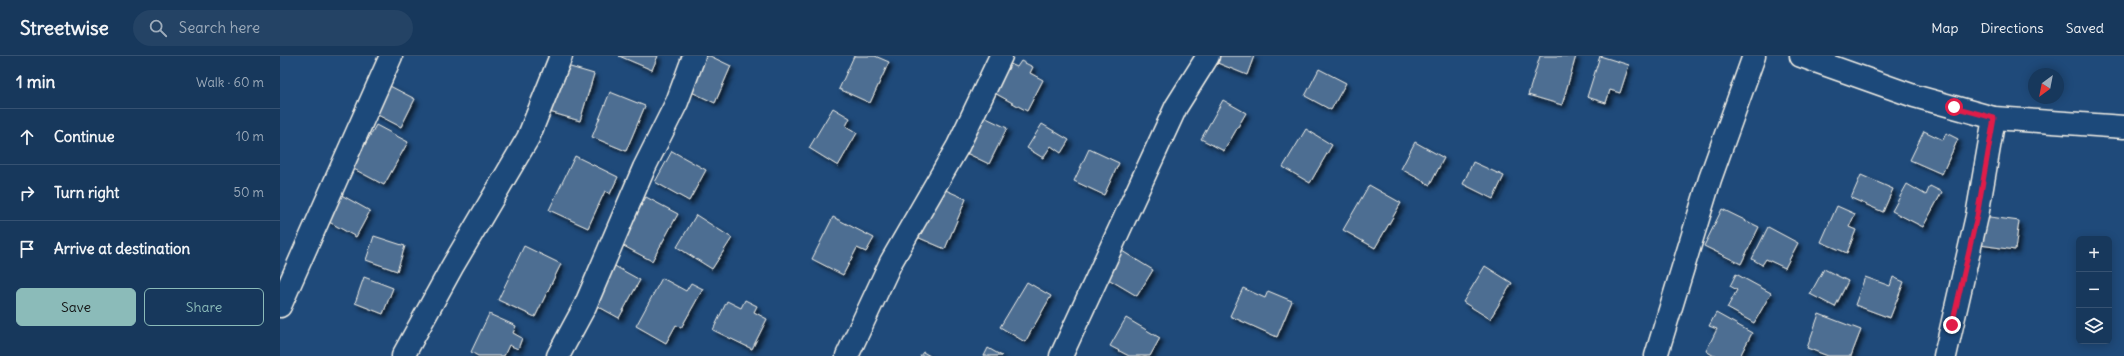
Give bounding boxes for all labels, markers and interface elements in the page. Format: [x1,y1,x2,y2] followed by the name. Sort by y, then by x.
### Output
[133,10,413,46] search box
[20,16,109,40] text: Streetwise
[147,17,169,39] icon: search
[179,18,260,37] text: Search here
[1931,19,1958,37] text: Map
[1980,19,2044,37] text: Directions
[2066,19,2104,37] text: Saved
[2028,68,2064,104] north arrow
[16,71,55,93] text: 1 min
[196,74,264,91] text: Walk · 60 m
[1945,98,1963,116] route start
[16,126,38,148] icon: ahead
[54,127,115,146] text: Continue
[236,128,264,145] text: 10 m
[16,182,38,204] icon: right
[54,183,119,202] text: Turn right
[233,184,264,201] text: 50 m
[2076,236,2112,344] map controls
[2076,236,2112,272] button: +
[16,238,38,260] icon: arrive
[54,239,190,258] text: Arrive at destination
[2076,272,2112,308] button: −
[16,288,136,326] button: Save
[144,288,264,326] button: Share
[2076,308,2112,344] button: layers
[1943,316,1961,334] route end

